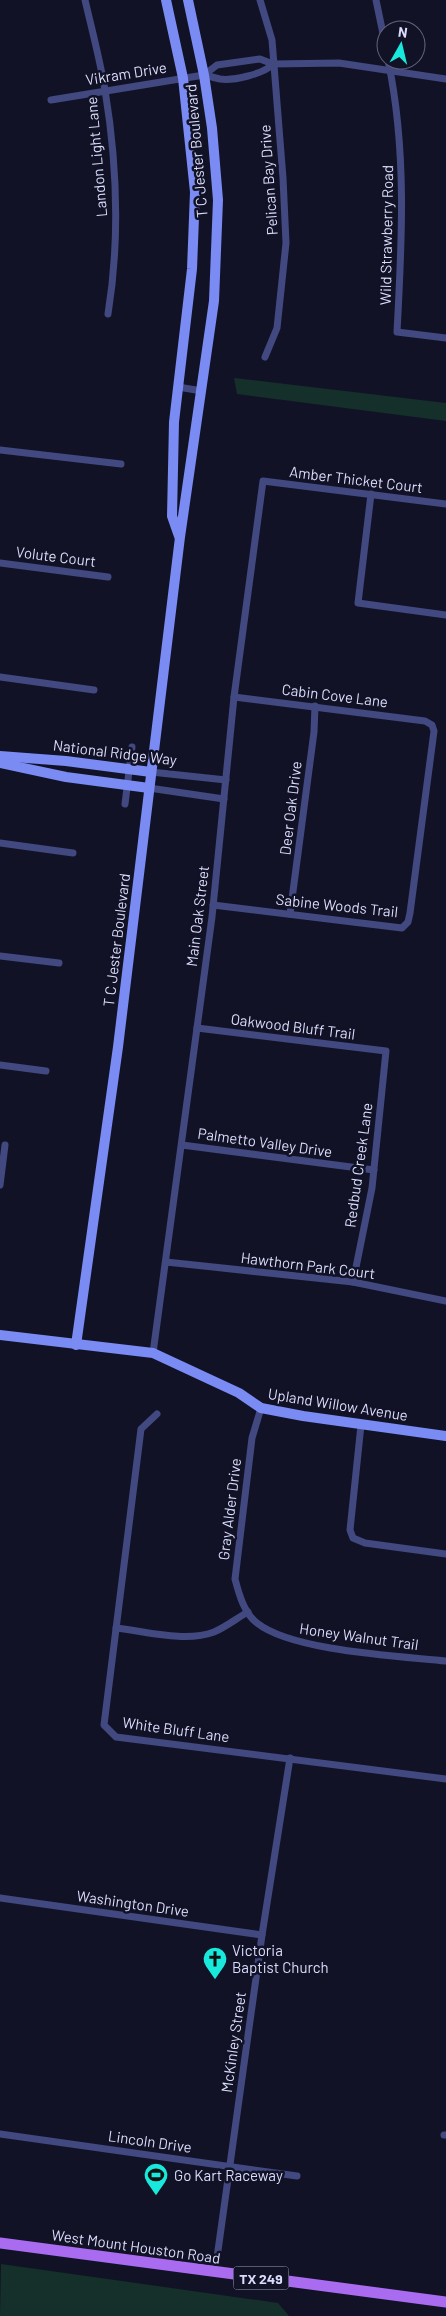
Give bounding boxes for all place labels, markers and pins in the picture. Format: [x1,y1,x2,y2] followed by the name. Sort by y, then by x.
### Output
[232,1941,329,1976] place label: Victoria Baptist Church
[202,1946,228,1980] church icon: Victoria Baptist Church
[143,2162,169,2196] sports icon: Go Kart Raceway
[174,2166,283,2184] place label: Go Kart Raceway

